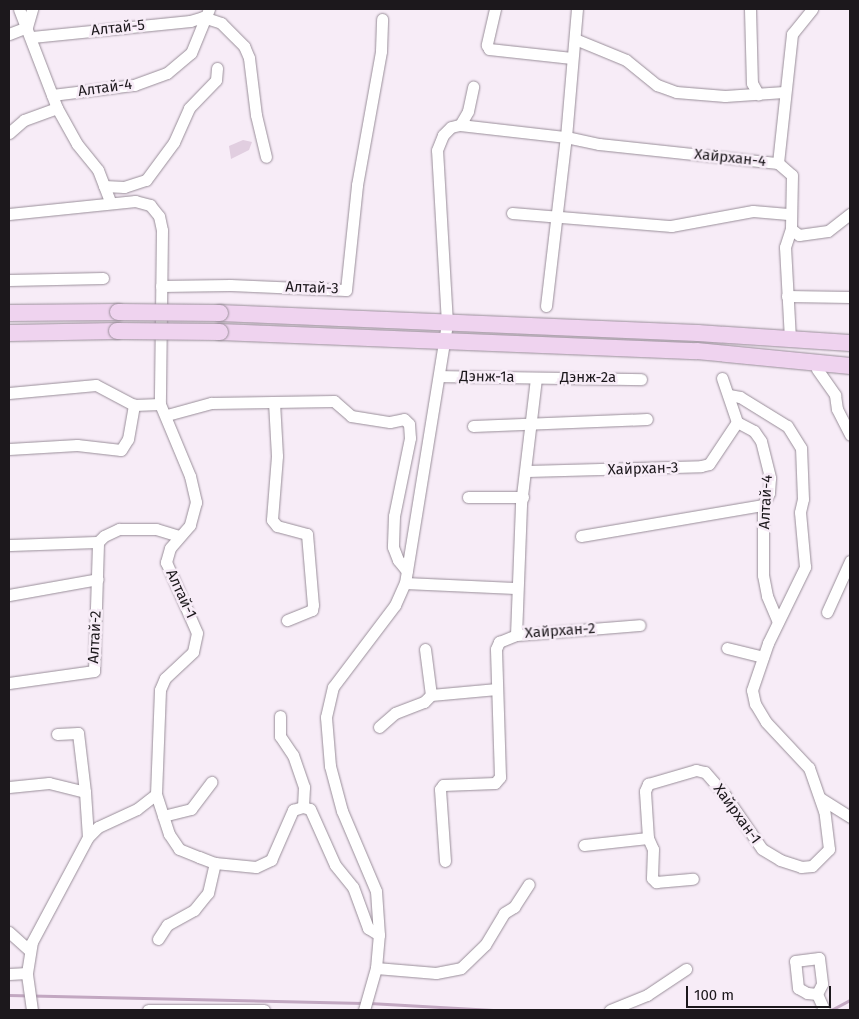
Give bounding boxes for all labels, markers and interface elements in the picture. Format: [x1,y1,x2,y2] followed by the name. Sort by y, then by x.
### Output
[90,16,146,40] street label: Алтай-5
[77,75,133,101] street label: Алтай-4
[693,145,767,171] street label: Хайрхан-4
[285,278,339,298] street label: Алтай-3
[459,368,515,386] street label: Дэнж-1а
[560,369,616,387] street label: Дэнж-2а
[607,459,679,479] street label: Хайрхан-3
[756,474,776,530] street label: Алтай-4
[162,567,200,621] street label: Алтай-1
[85,610,105,664] street label: Алтай-2
[524,620,596,642] street label: Хайрхан-2
[709,781,765,847] street label: Хайрхан-1
[689,976,834,1008] scale bar
[694,986,734,1004] text: 100 m

